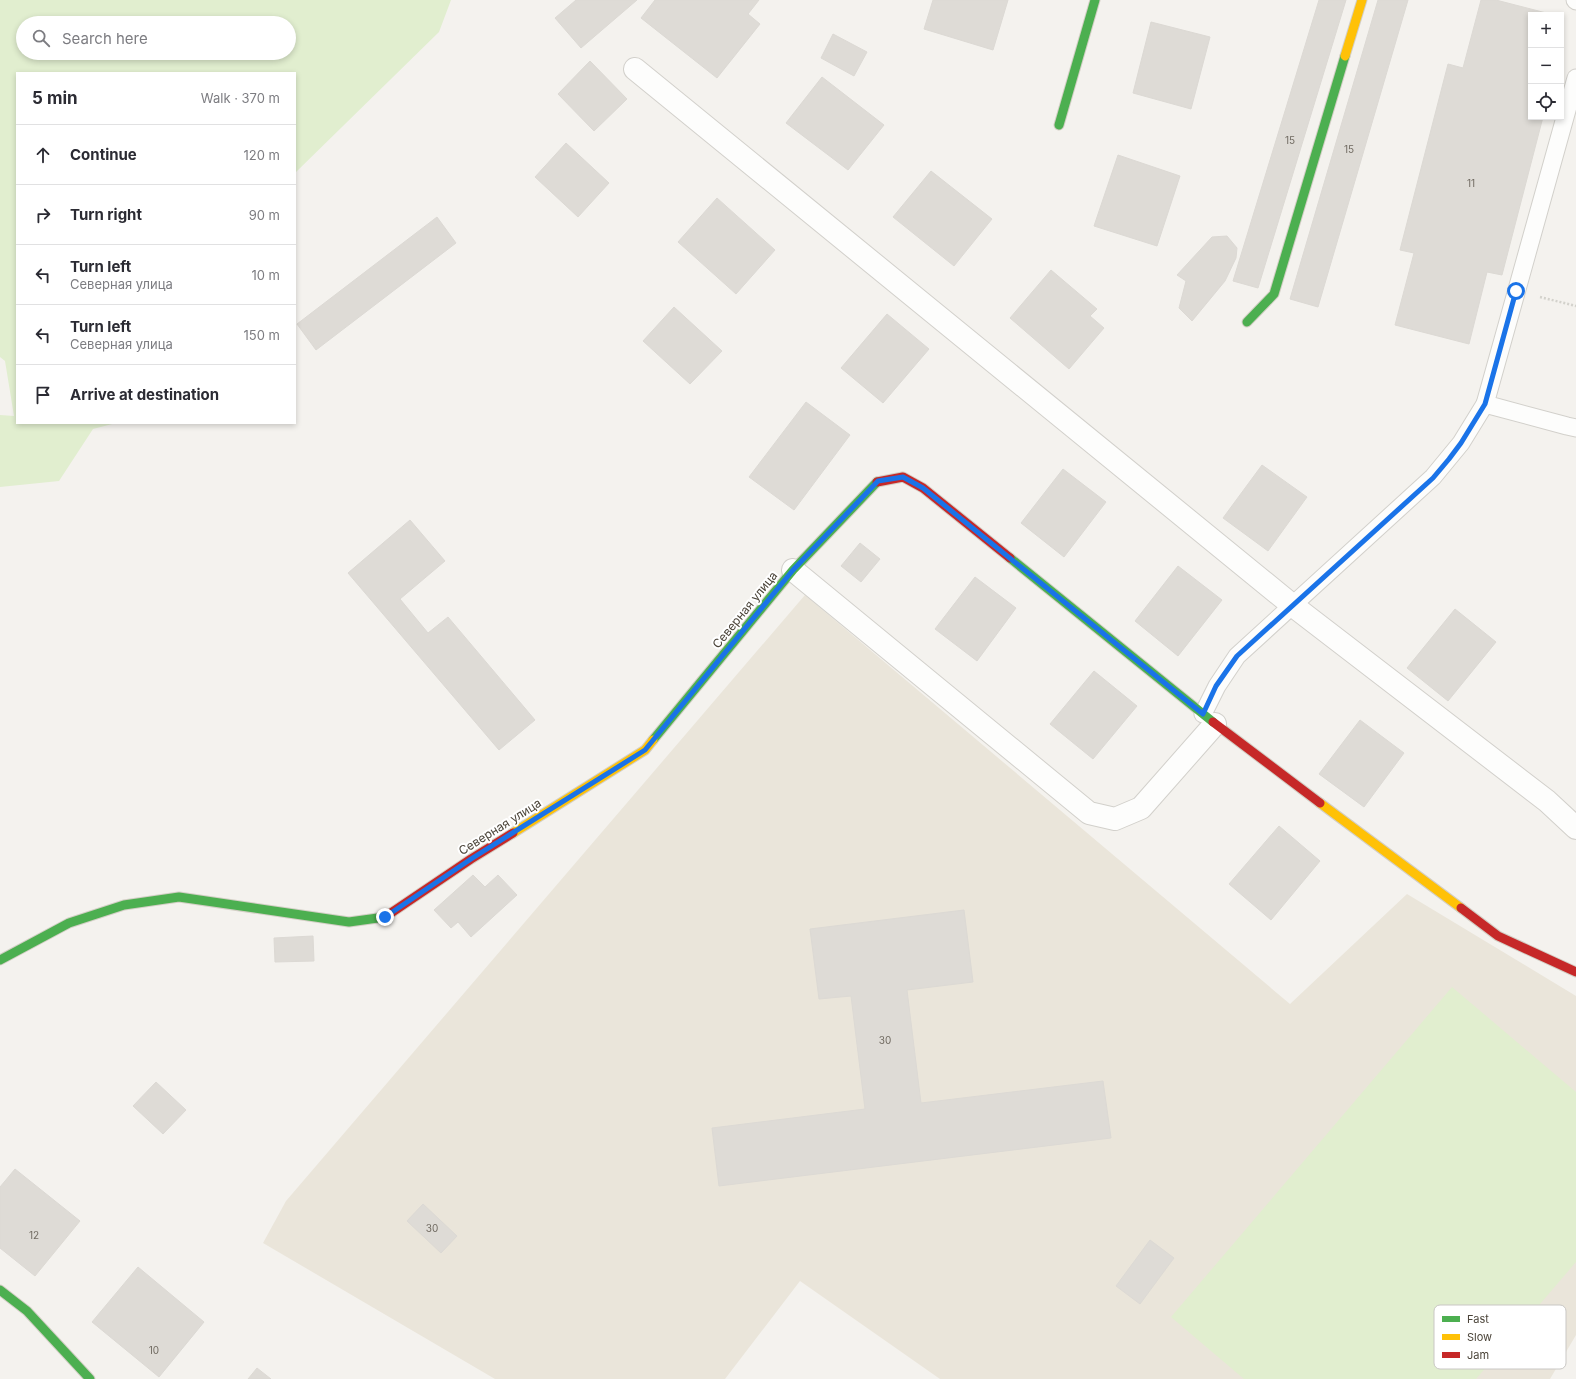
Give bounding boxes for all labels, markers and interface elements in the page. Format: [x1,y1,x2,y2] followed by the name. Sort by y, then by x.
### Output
[1528,12,1564,120] map controls
[1528,12,1564,48] button: +
[16,16,296,60] search box
[30,27,52,49] icon: search
[62,29,148,48] text: Search here
[1528,48,1564,84] button: −
[1528,84,1564,120] button: locate
[32,88,78,108] text: 5 min
[201,90,280,106] text: Walk · 370 m
[1285,134,1295,146] house number: 15
[1344,143,1354,155] house number: 15
[32,144,54,166] icon: ahead
[70,145,137,164] text: Continue
[244,147,280,163] text: 120 m
[1467,177,1475,189] house number: 11
[32,204,54,226] icon: right
[70,205,142,224] text: Turn right
[249,207,280,223] text: 90 m
[70,257,131,276] text: Turn left
[32,264,54,286] icon: left
[251,267,280,283] text: 10 m
[70,276,173,292] text: Северная улица
[1507,282,1525,300] route start
[70,317,131,336] text: Turn left
[32,324,54,346] icon: left
[244,327,280,343] text: 150 m
[70,336,173,352] text: Северная улица
[32,384,54,406] icon: arrive
[70,385,219,404] text: Arrive at destination
[709,568,780,651] street label: Северная улица
[456,795,544,858] street label: Северная улица
[376,908,394,926] route end
[879,1034,891,1046] house number: 30
[426,1222,438,1234] house number: 30
[29,1229,39,1241] house number: 12
[1434,1305,1566,1369] legend
[1467,1312,1489,1326] text: Fast
[1467,1330,1492,1344] text: Slow
[149,1344,159,1356] house number: 10
[1467,1348,1489,1362] text: Jam

